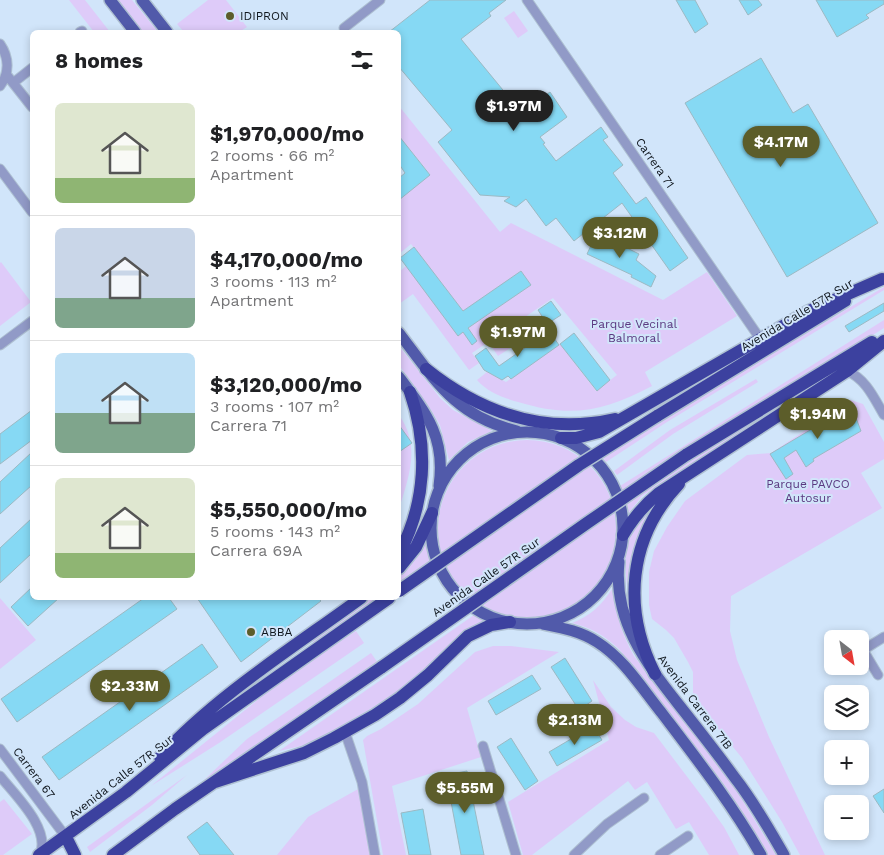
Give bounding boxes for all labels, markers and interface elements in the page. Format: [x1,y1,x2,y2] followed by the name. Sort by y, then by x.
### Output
[240,9,289,23] place label: IDIPRON
[224,10,236,22] marker: IDIPRON
[348,46,376,74] icon: filters
[55,48,143,73] text: 8 homes
[473,90,555,132] pin: $1.97M
[486,96,542,115] text: $1.97M
[210,121,364,146] text: $1,970,000/mo
[95,123,155,183] icon: home
[740,126,822,168] pin: $4.17M
[754,132,808,151] text: $4.17M
[633,135,677,191] street label: Carrera 71
[210,146,334,165] text: 2 rooms · 66 m²
[210,165,293,184] text: Apartment
[579,216,661,259] pin: $3.12M
[593,223,647,242] text: $3.12M
[210,247,363,272] text: $4,170,000/mo
[95,248,155,308] icon: home
[210,272,337,291] text: 3 rooms · 113 m²
[738,276,856,354] street label: Avenida Calle 57R Sur
[210,291,293,310] text: Apartment
[477,316,559,358] pin: $1.97M
[591,317,677,345] park label: Parque Vecinal Balmoral
[490,322,546,341] text: $1.97M
[210,372,362,397] text: $3,120,000/mo
[95,373,155,433] icon: home
[210,397,339,416] text: 3 rooms · 107 m²
[777,398,859,440] pin: $1.94M
[790,404,846,423] text: $1.94M
[210,416,287,435] text: Carrera 71
[766,477,850,505] park label: Parque PAVCO Autosur
[210,497,367,522] text: $5,550,000/mo
[95,498,155,558] icon: home
[210,522,340,541] text: 5 rooms · 143 m²
[429,534,543,620] street label: Avenida Calle 57R Sur
[210,541,303,560] text: Carrera 69A
[261,625,292,639] place label: ABBA
[245,626,257,638] marker: ABBA
[824,630,869,675] north arrow
[824,630,869,840] map controls
[655,652,735,752] street label: Avenida Carrera 71B
[89,670,171,712] pin: $2.33M
[101,676,159,695] text: $2.33M
[824,685,869,730] button: layers
[534,704,616,746] pin: $2.13M
[548,710,602,729] text: $2.13M
[66,732,176,822] street label: Avenida Calle 57R Sur
[824,740,869,785] button: +
[10,745,58,802] street label: Carrera 67
[424,772,506,814] pin: $5.55M
[436,778,494,797] text: $5.55M
[824,795,869,840] button: −

